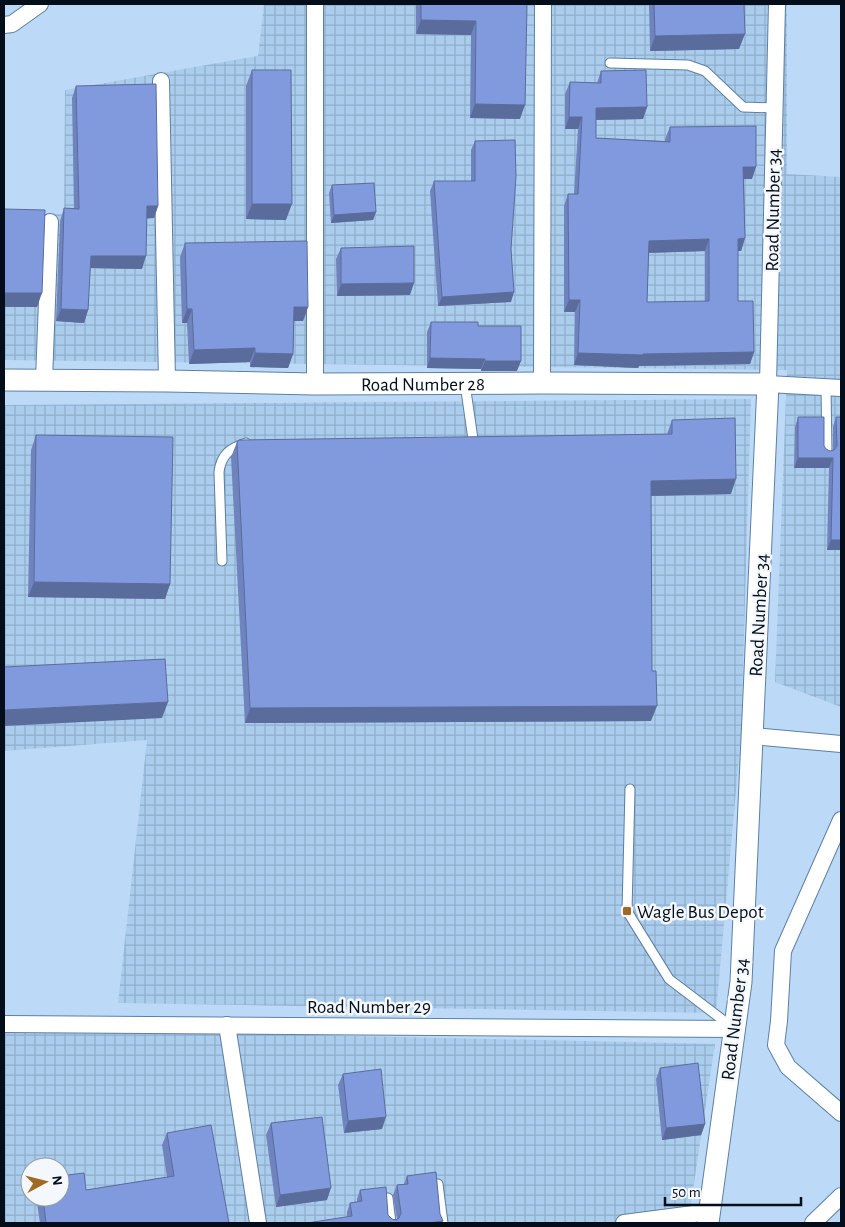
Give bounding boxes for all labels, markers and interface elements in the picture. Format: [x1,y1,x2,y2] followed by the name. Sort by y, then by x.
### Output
[763,148,784,272] street label: Road Number 34
[361,375,485,395] street label: Road Number 28
[747,553,772,677] street label: Road Number 34
[637,903,764,922] place label: Wagle Bus Depot
[621,905,633,917] marker: Wagle Bus Depot
[719,957,752,1081] street label: Road Number 34
[307,998,431,1017] street label: Road Number 29
[20,1157,70,1207] north arrow
[665,1174,801,1206] scale bar
[49,1175,64,1186] text: N
[672,1185,701,1200] text: 50 m

